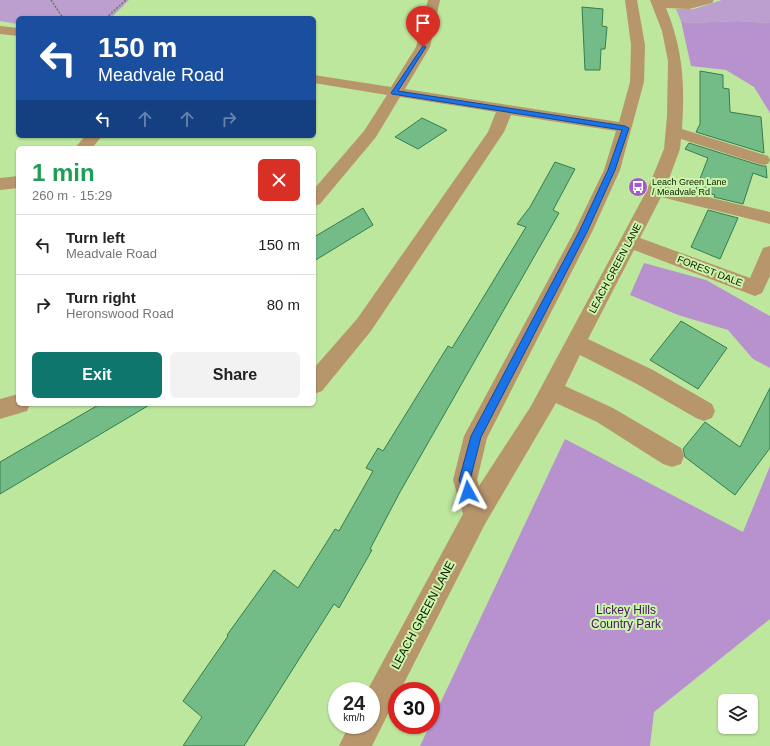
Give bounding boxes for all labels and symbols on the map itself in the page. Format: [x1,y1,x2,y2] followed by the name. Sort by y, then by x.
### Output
[406,6,440,47] pin
[627,176,649,198] bus stop icon: Leach Green Lane / Meadvale Rd
[652,177,727,197] place label: Leach Green Lane / Meadvale Rd
[587,221,644,315] street label: LEACH GREEN LANE
[676,253,745,289] street label: FOREST DALE
[447,471,489,513] position arrow
[388,558,458,672] street label: LEACH GREEN LANE
[591,603,662,631] park label: Lickey Hills Country Park
[388,682,440,734] speed limit sign: 30

